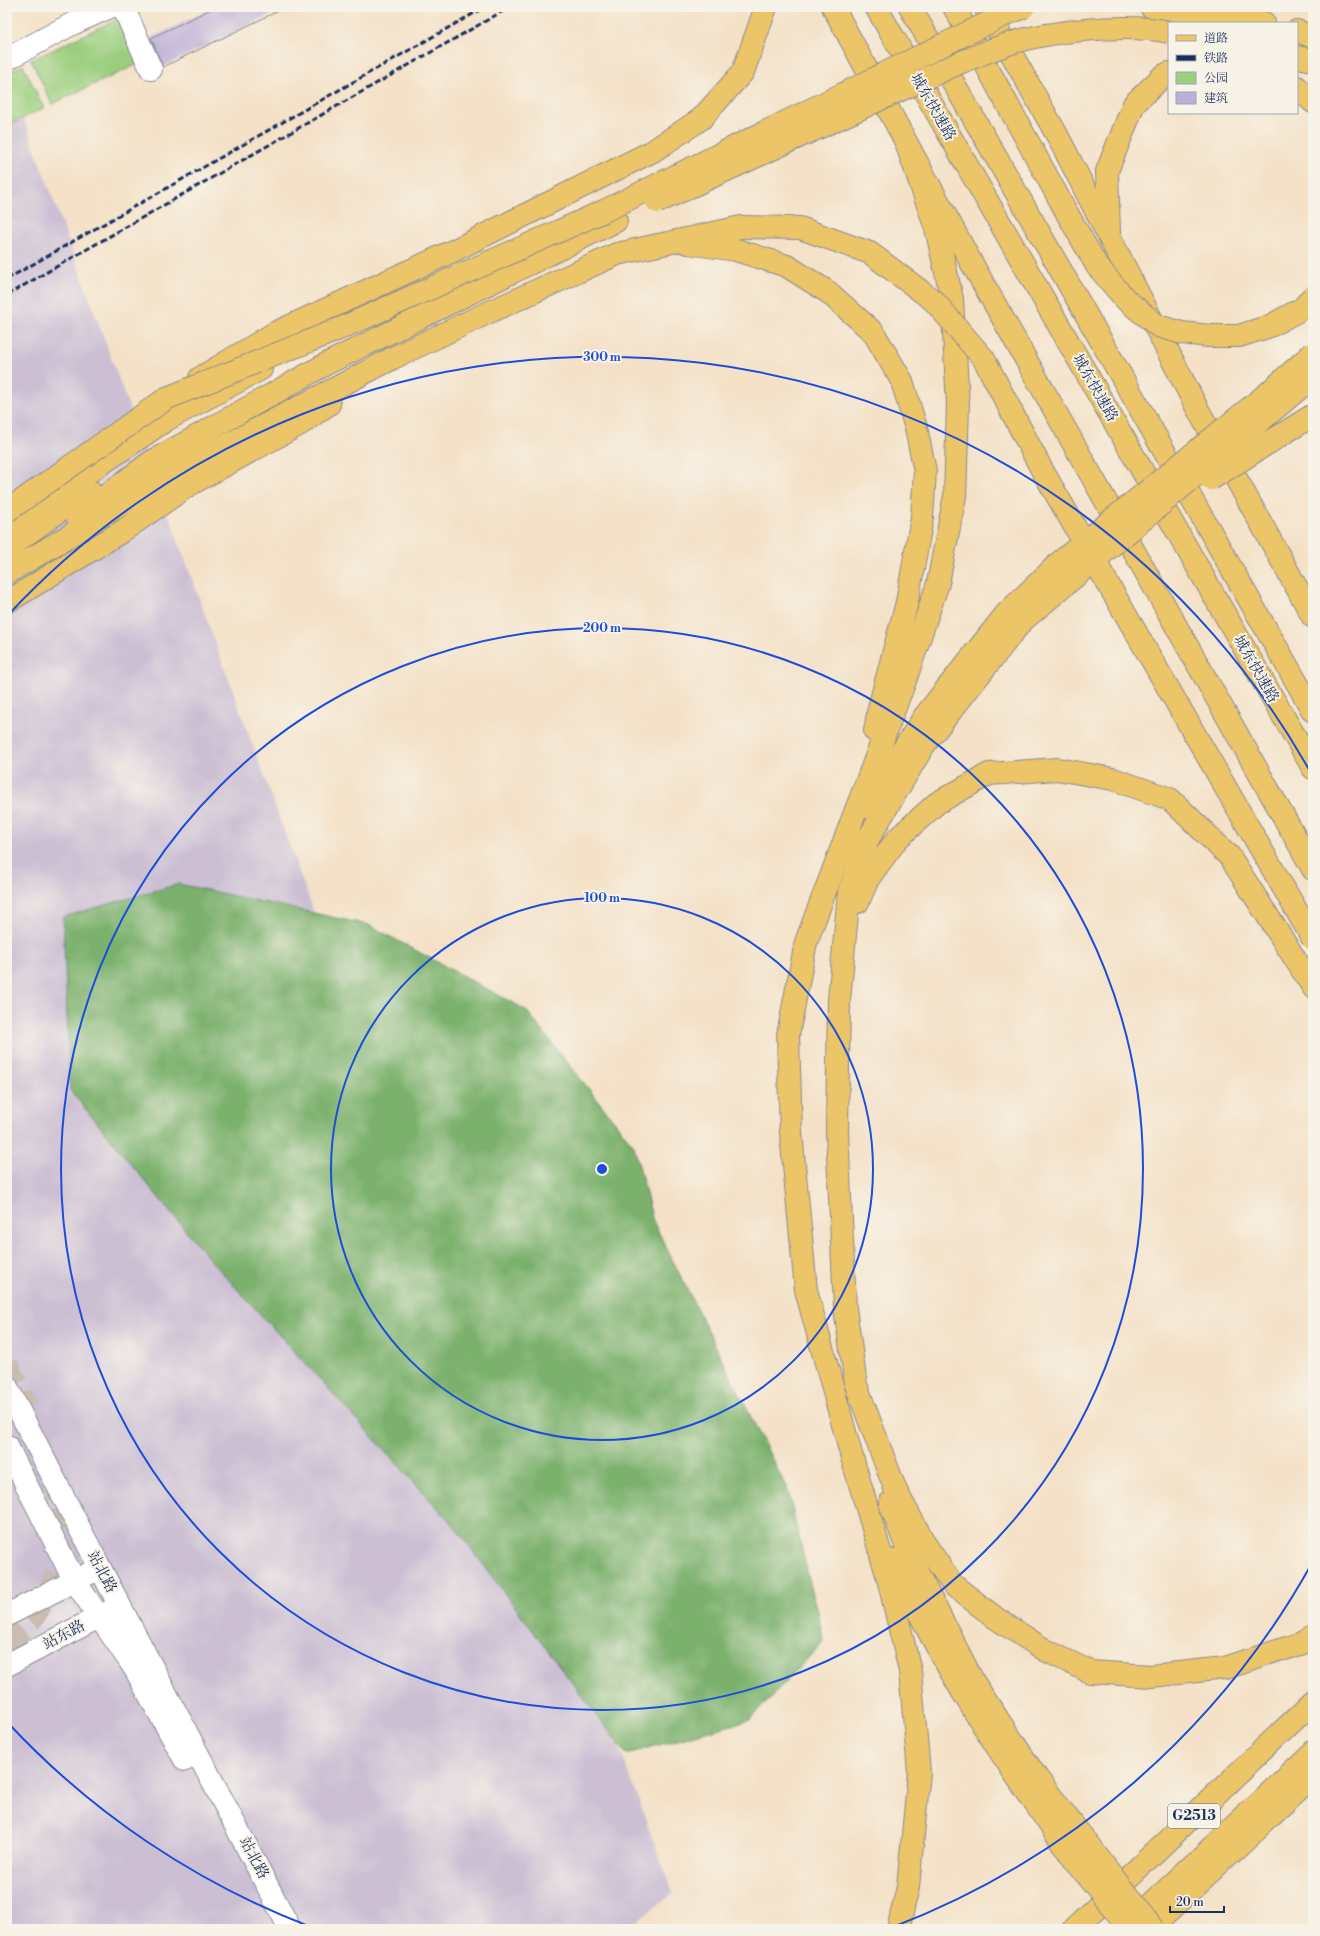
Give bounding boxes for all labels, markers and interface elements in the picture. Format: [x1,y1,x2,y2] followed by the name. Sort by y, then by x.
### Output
[1168,22,1298,114] legend
[1204,31,1228,46] text: 道路
[1204,51,1228,66] text: 铁路
[906,70,960,144] street label: 城东快速路
[1204,71,1228,86] text: 公园
[1204,91,1228,106] text: 建筑
[583,350,621,365] text: 300 m
[1068,351,1122,425] street label: 城东快速路
[583,621,621,636] text: 200 m
[1229,632,1283,706] street label: 城东快速路
[584,891,620,906] text: 100 m
[595,1162,609,1176] centre of rings
[83,1548,121,1596] street label: 站北路
[40,1616,88,1654] street label: 站东路
[1168,1804,1220,1828] road number: G2513
[235,1834,273,1882] street label: 站北路
[1170,1888,1224,1914] scale bar
[1176,1895,1204,1910] text: 20 m

